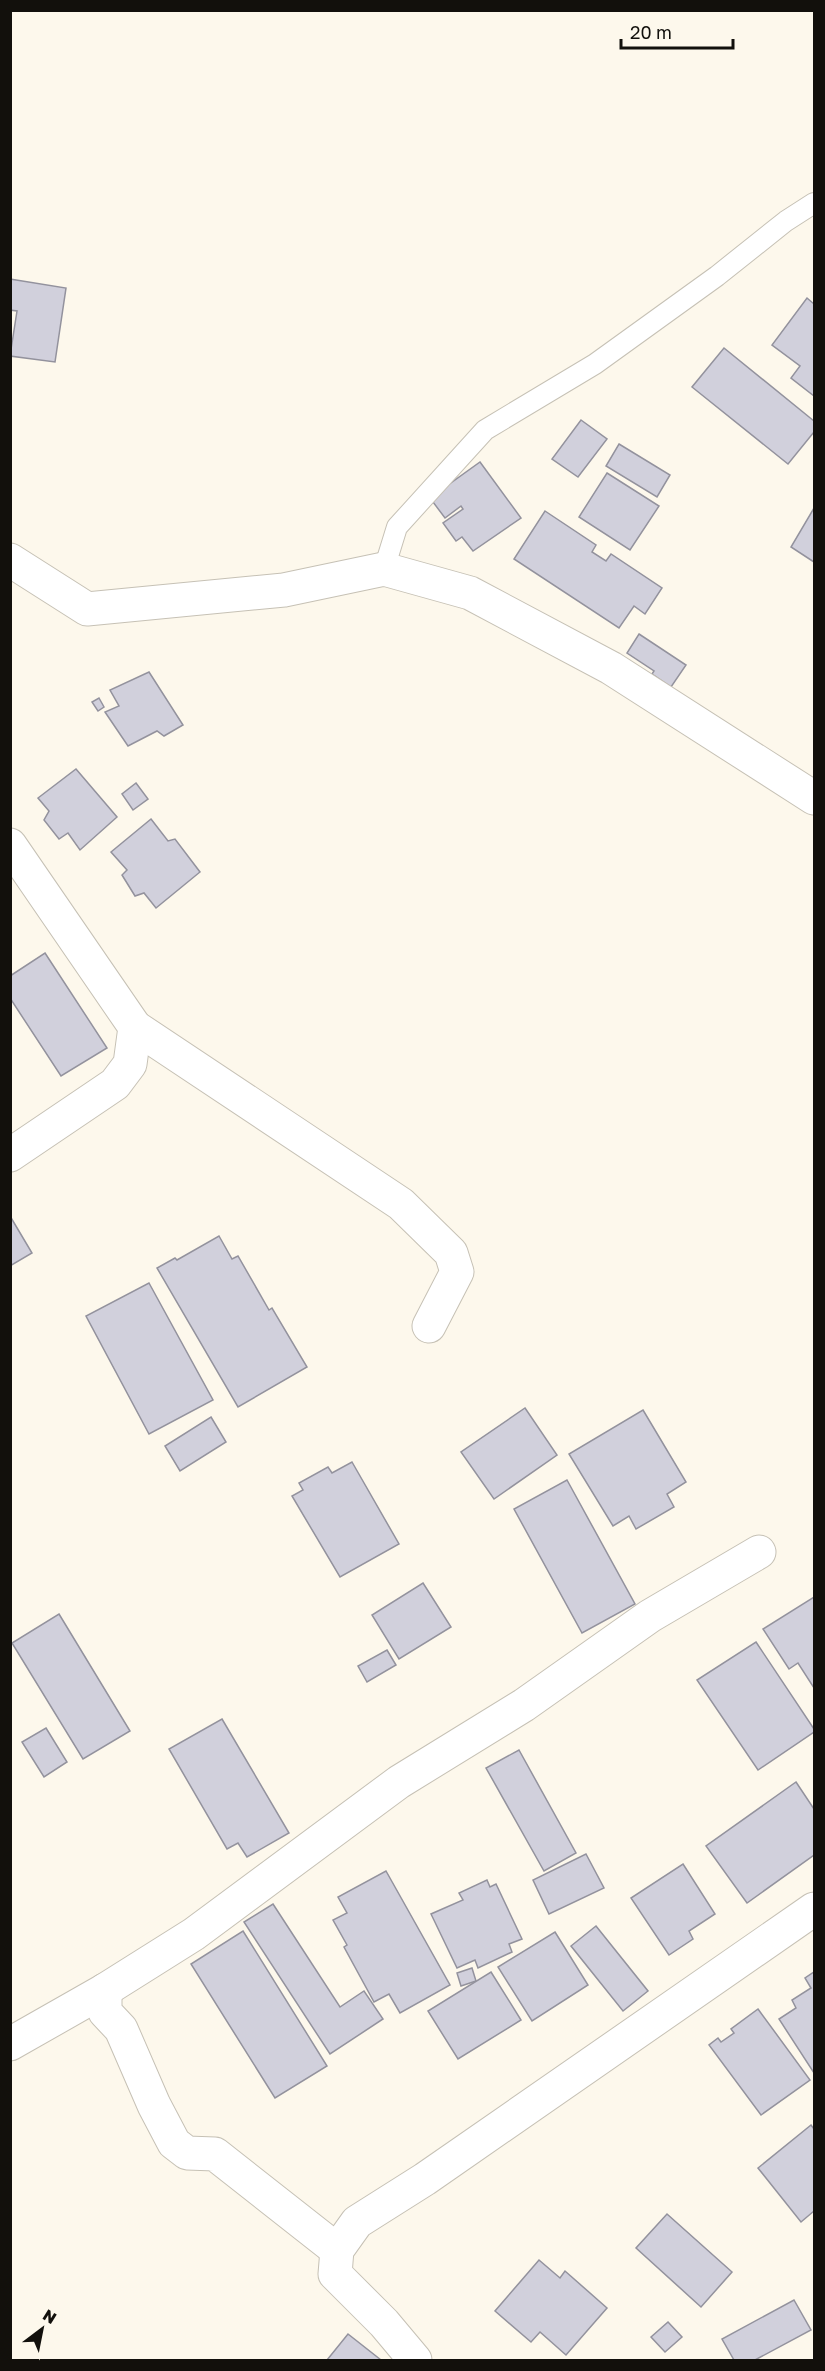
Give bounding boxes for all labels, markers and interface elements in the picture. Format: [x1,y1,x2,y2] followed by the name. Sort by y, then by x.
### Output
[621,12,734,50] scale bar
[630,21,672,43] text: 20 m
[12,2299,72,2359] north arrow
[39,2305,60,2328] text: N

